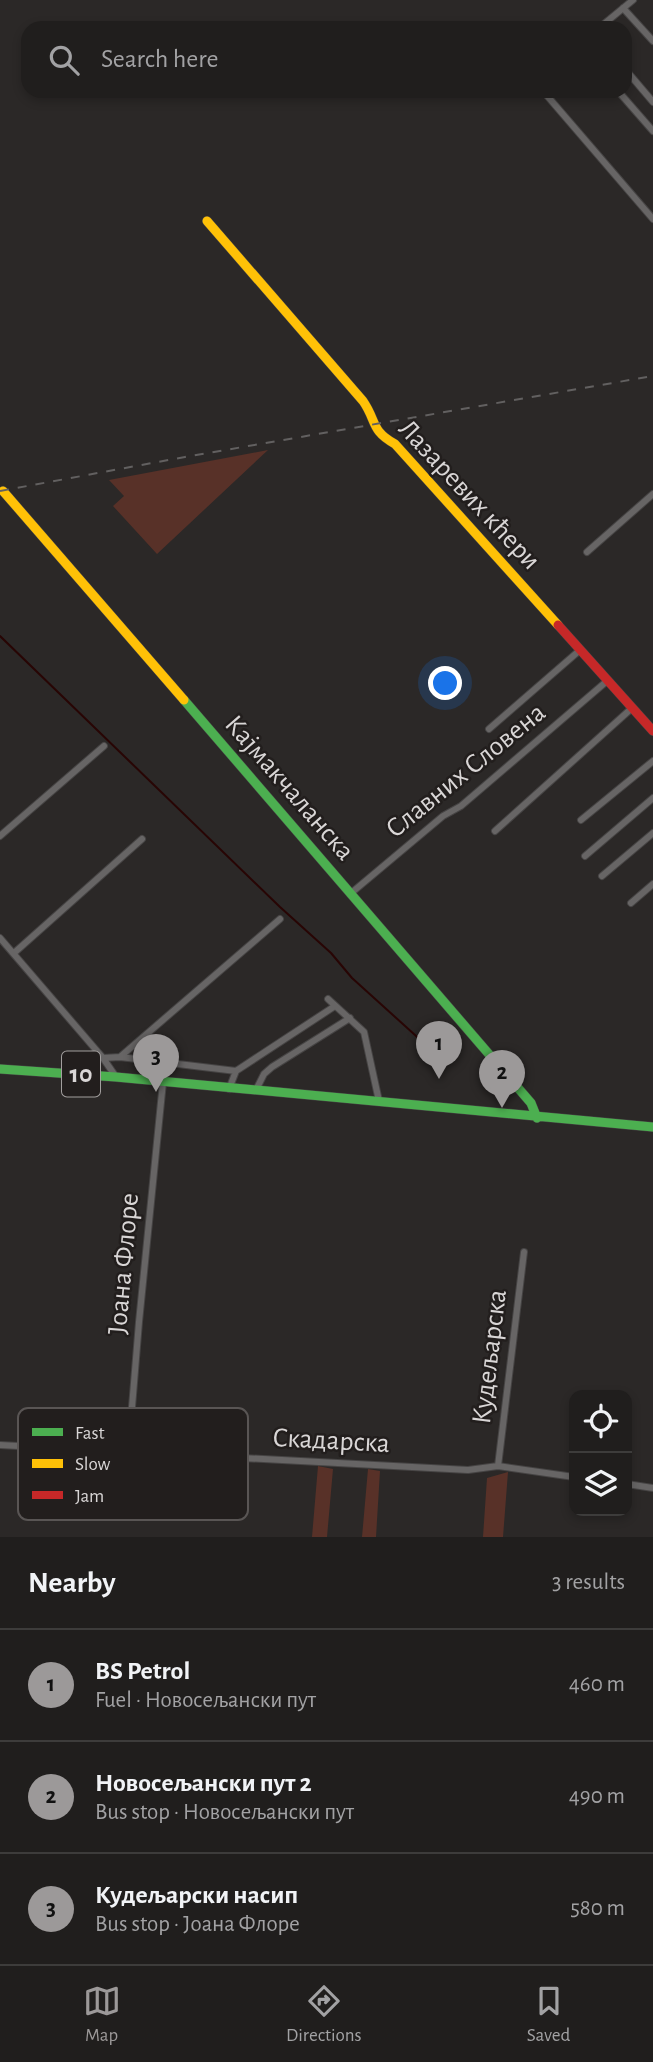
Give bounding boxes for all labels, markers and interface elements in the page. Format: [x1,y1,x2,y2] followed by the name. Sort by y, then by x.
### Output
[21,21,632,98] search box
[45,41,83,79] icon: search
[101,46,219,72] text: Search here
[393,415,545,575] street label: Лазаревих кћери
[428,666,462,700] your location
[381,698,551,844] street label: Славних Словена
[219,710,359,866] street label: Кајмакчаланска
[416,1021,462,1079] pin: 1
[133,1034,179,1092] pin: 3
[479,1050,525,1108] pin: 2
[62,1051,100,1096] road number: 10
[104,1192,144,1336] street label: Јоана Флоре
[468,1288,512,1426] street label: Кудељарска
[569,1390,632,1516] map controls
[569,1390,632,1453] button: locate
[18,1408,248,1520] legend
[75,1424,105,1443] text: Fast
[272,1424,391,1458] street label: Скадарска
[569,1453,632,1516] button: layers
[75,1455,111,1474] text: Slow
[75,1487,104,1506] text: Jam
[28,1568,116,1598] text: Nearby
[552,1571,625,1594] text: 3 results
[95,1658,190,1684] text: BS Petrol
[47,1673,55,1696] text: 1
[569,1673,625,1696] text: 460 m
[95,1689,316,1712] text: Fuel · Новосељански пут
[95,1770,312,1796] text: Новосељански пут 2
[46,1785,56,1808] text: 2
[569,1785,625,1808] text: 490 m
[95,1801,354,1824] text: Bus stop · Новосељански пут
[95,1882,298,1908] text: Кудељарски насип
[46,1897,56,1920] text: 3
[570,1897,625,1920] text: 580 m
[95,1913,300,1936] text: Bus stop · Јоана Флоре
[83,1982,121,2047] tab: Map
[286,1982,362,2047] tab: Directions
[527,1982,570,2047] tab: Saved

